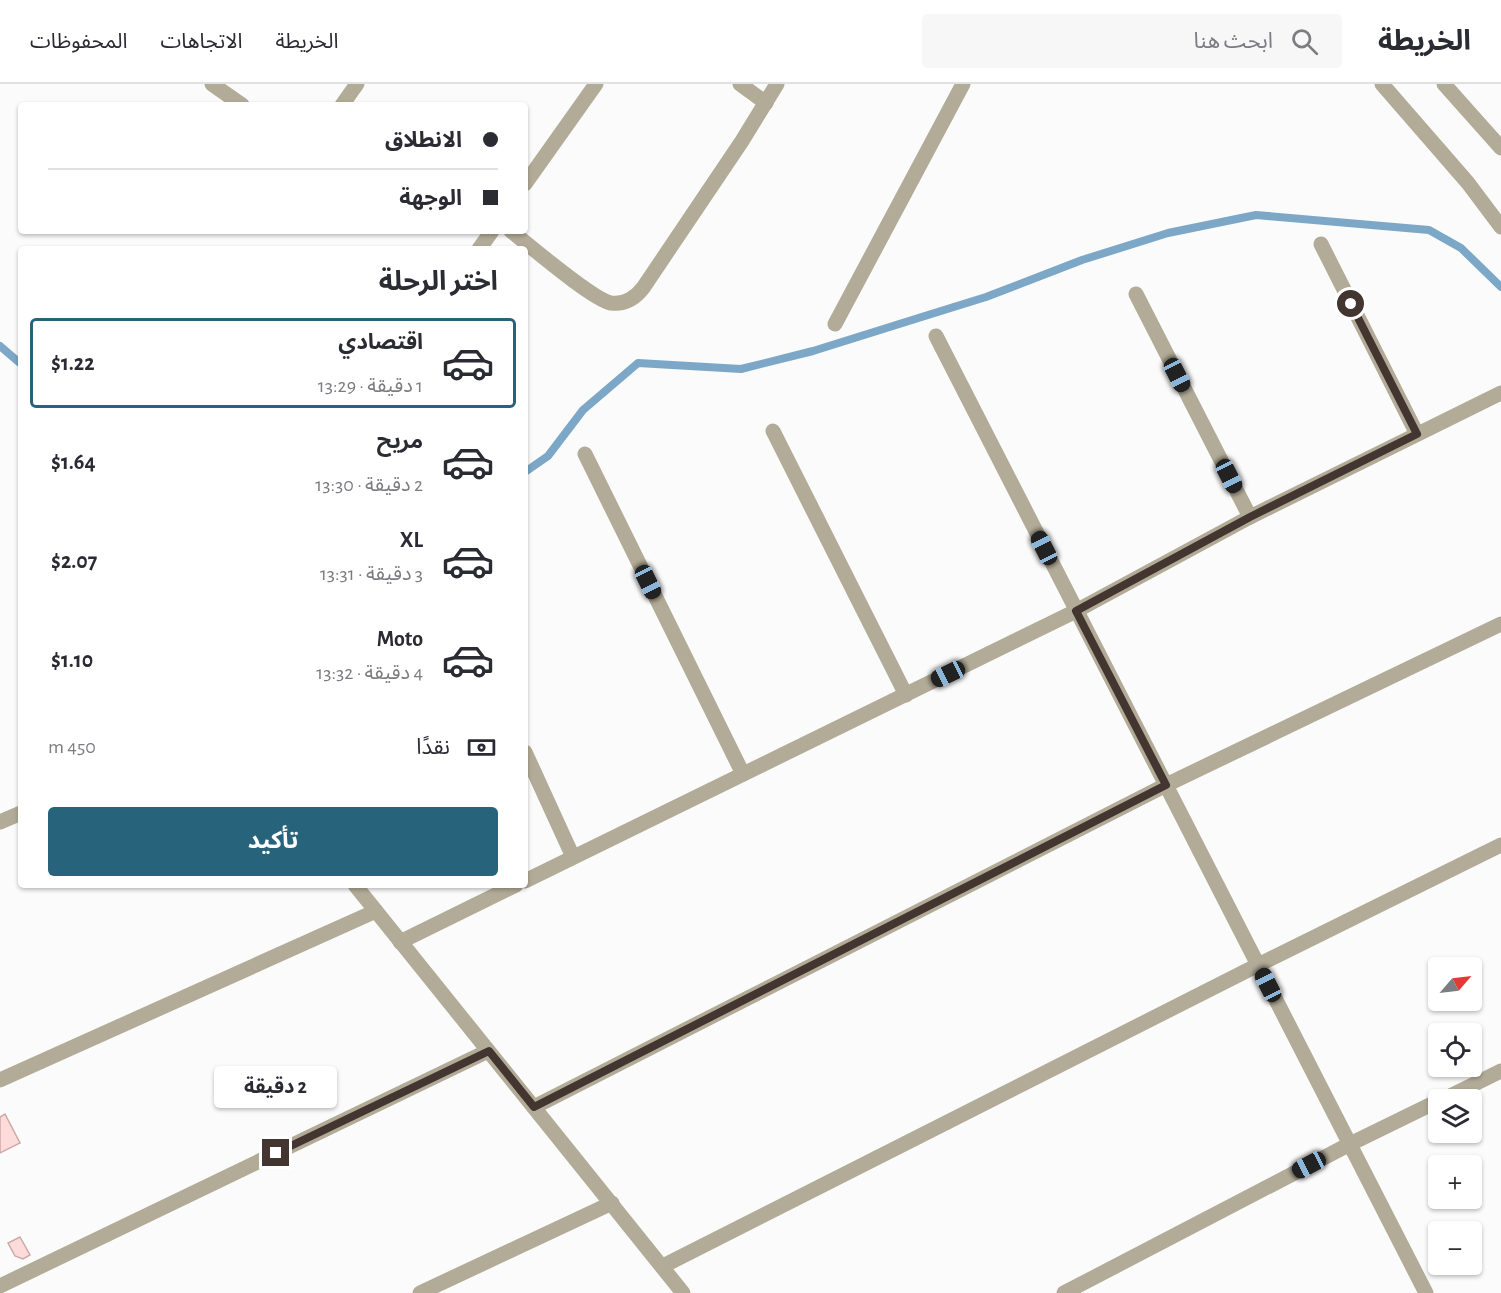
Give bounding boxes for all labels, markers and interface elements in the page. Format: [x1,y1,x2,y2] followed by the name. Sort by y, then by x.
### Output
[922,14,1342,68] search box
[1288,25,1321,58] icon: search
[1378,28,1471,56] text: الخريطة
[1194,30,1273,52] text: ابحث هنا
[30,31,127,52] text: المحفوظات
[160,31,242,52] text: الاتجاهات
[275,31,338,52] text: الخريطة
[385,129,462,151] text: الانطلاق
[399,187,462,209] text: الوجهة
[379,268,498,295] text: اختر الرحلة
[1337,290,1364,317] route start
[338,331,423,353] text: اقتصادي
[441,336,495,390] icon: car
[51,352,95,374] text: $1.22
[1161,355,1193,395] car
[318,376,423,396] text: 1 دقيقة · 13:29
[377,430,423,452] text: مريح
[441,435,495,489] icon: car
[51,451,96,473] text: $1.64
[1213,456,1245,496] car
[315,475,423,495] text: 2 دقيقة · 13:30
[1028,528,1060,568] car
[400,529,423,551] text: XL
[441,534,495,588] icon: car
[51,550,97,572] text: $2.07
[632,562,664,602] car
[320,564,423,584] text: 3 دقيقة · 13:31
[377,628,423,650] text: Moto
[441,633,495,687] icon: car
[51,649,93,671] text: $1.10
[928,658,968,690] car
[316,663,423,683] text: 4 دقيقة · 13:32
[465,731,498,764] icon: cash
[416,736,450,758] text: نقدًا
[48,737,96,757] text: 450 m
[48,807,498,876] button: تأكيد
[1428,957,1482,1011] north arrow
[1428,957,1482,1275] map controls
[1252,965,1284,1005] car
[1428,1023,1482,1077] button: locate
[214,1066,338,1108] callout: 2 دقيقة
[244,1077,307,1097] text: 2 دقيقة
[1428,1089,1482,1143] button: layers
[262,1139,289,1166] route end
[1289,1149,1329,1181] car
[1428,1155,1482,1209] button: +
[1428,1221,1482,1275] button: −

